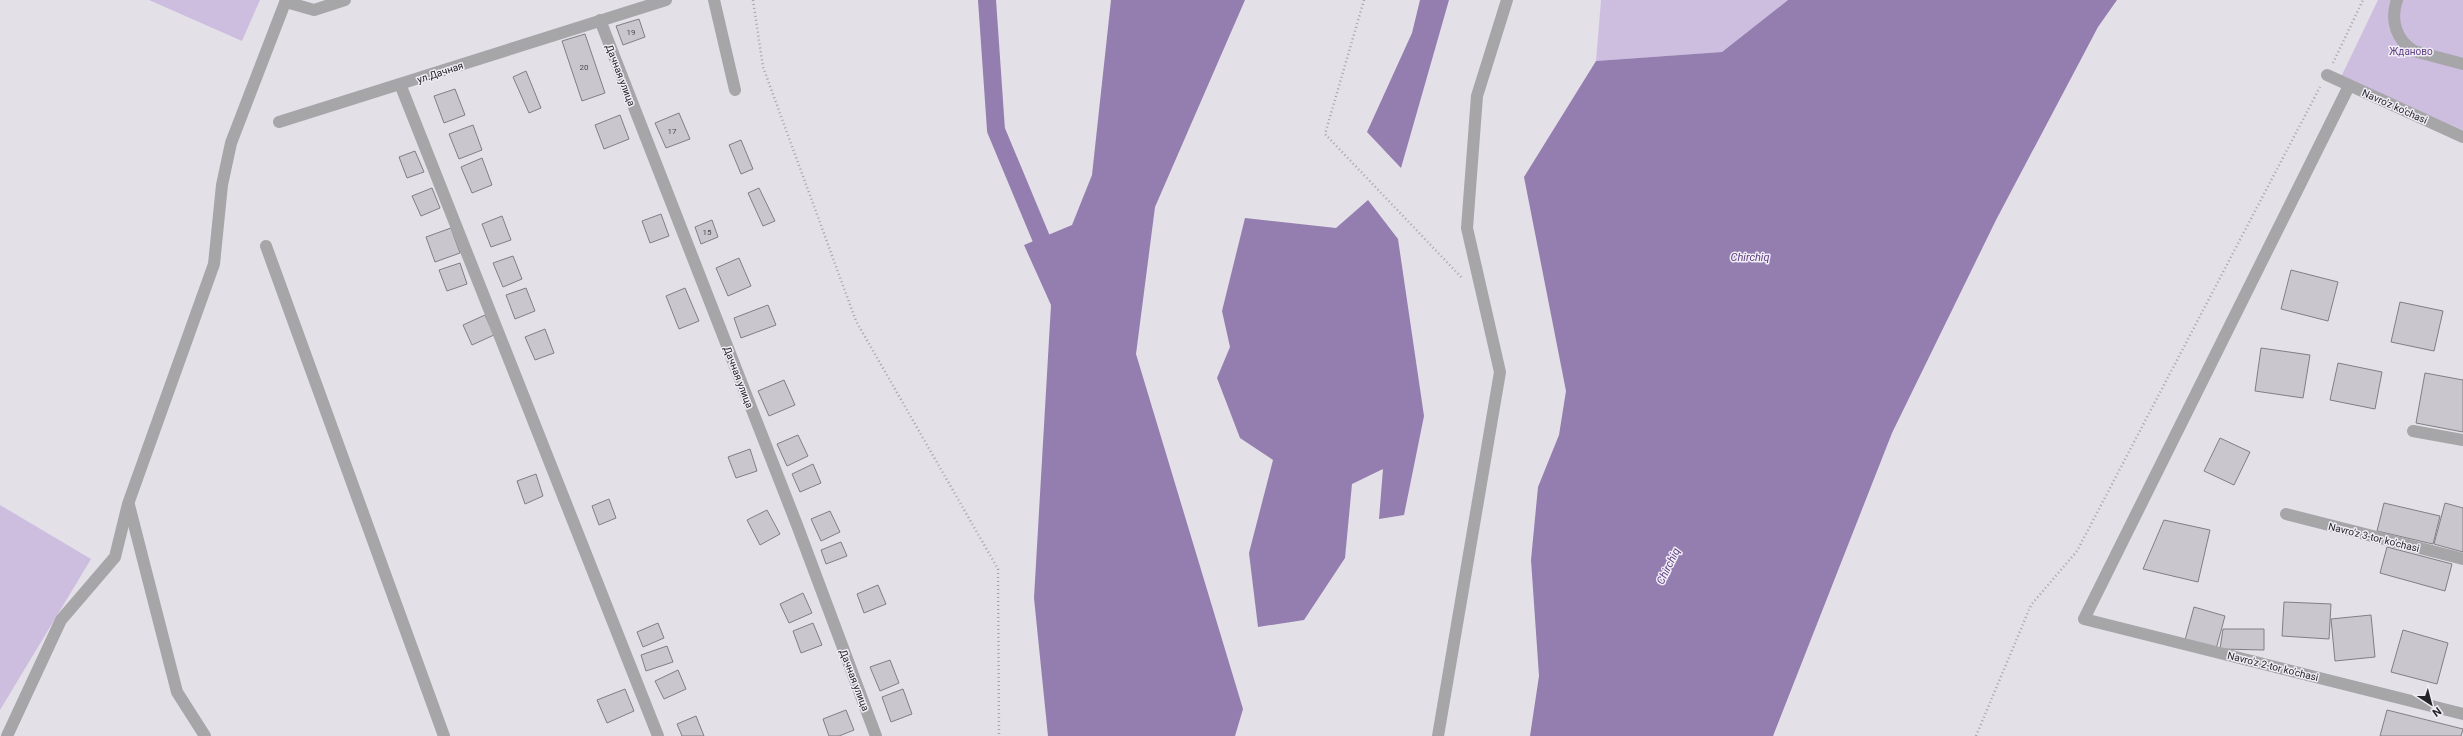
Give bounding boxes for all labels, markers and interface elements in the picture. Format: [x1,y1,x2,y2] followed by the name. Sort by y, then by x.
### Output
[627,28,636,37] house number: 19
[604,43,637,108] street label: Дачная улица
[2389,46,2433,57] park label: Жданово
[416,60,465,85] street label: ул.Дачная
[580,63,589,72] house number: 20
[2360,87,2429,126] street label: Navro'z ko'chasi
[668,127,677,136] house number: 17
[703,228,712,237] house number: 15
[1730,251,1770,264] water label: Chirchiq
[722,345,755,410] street label: Дачная улица
[2327,521,2420,554] street label: Navro'z 3-tor ko'chasi
[1654,546,1683,587] water label: Chirchiq
[838,648,871,713] street label: Дачная улица
[2226,650,2319,683] street label: Navro'z 2-tor ko'chasi
[2411,684,2451,724] north arrow
[2429,704,2444,719] text: N

